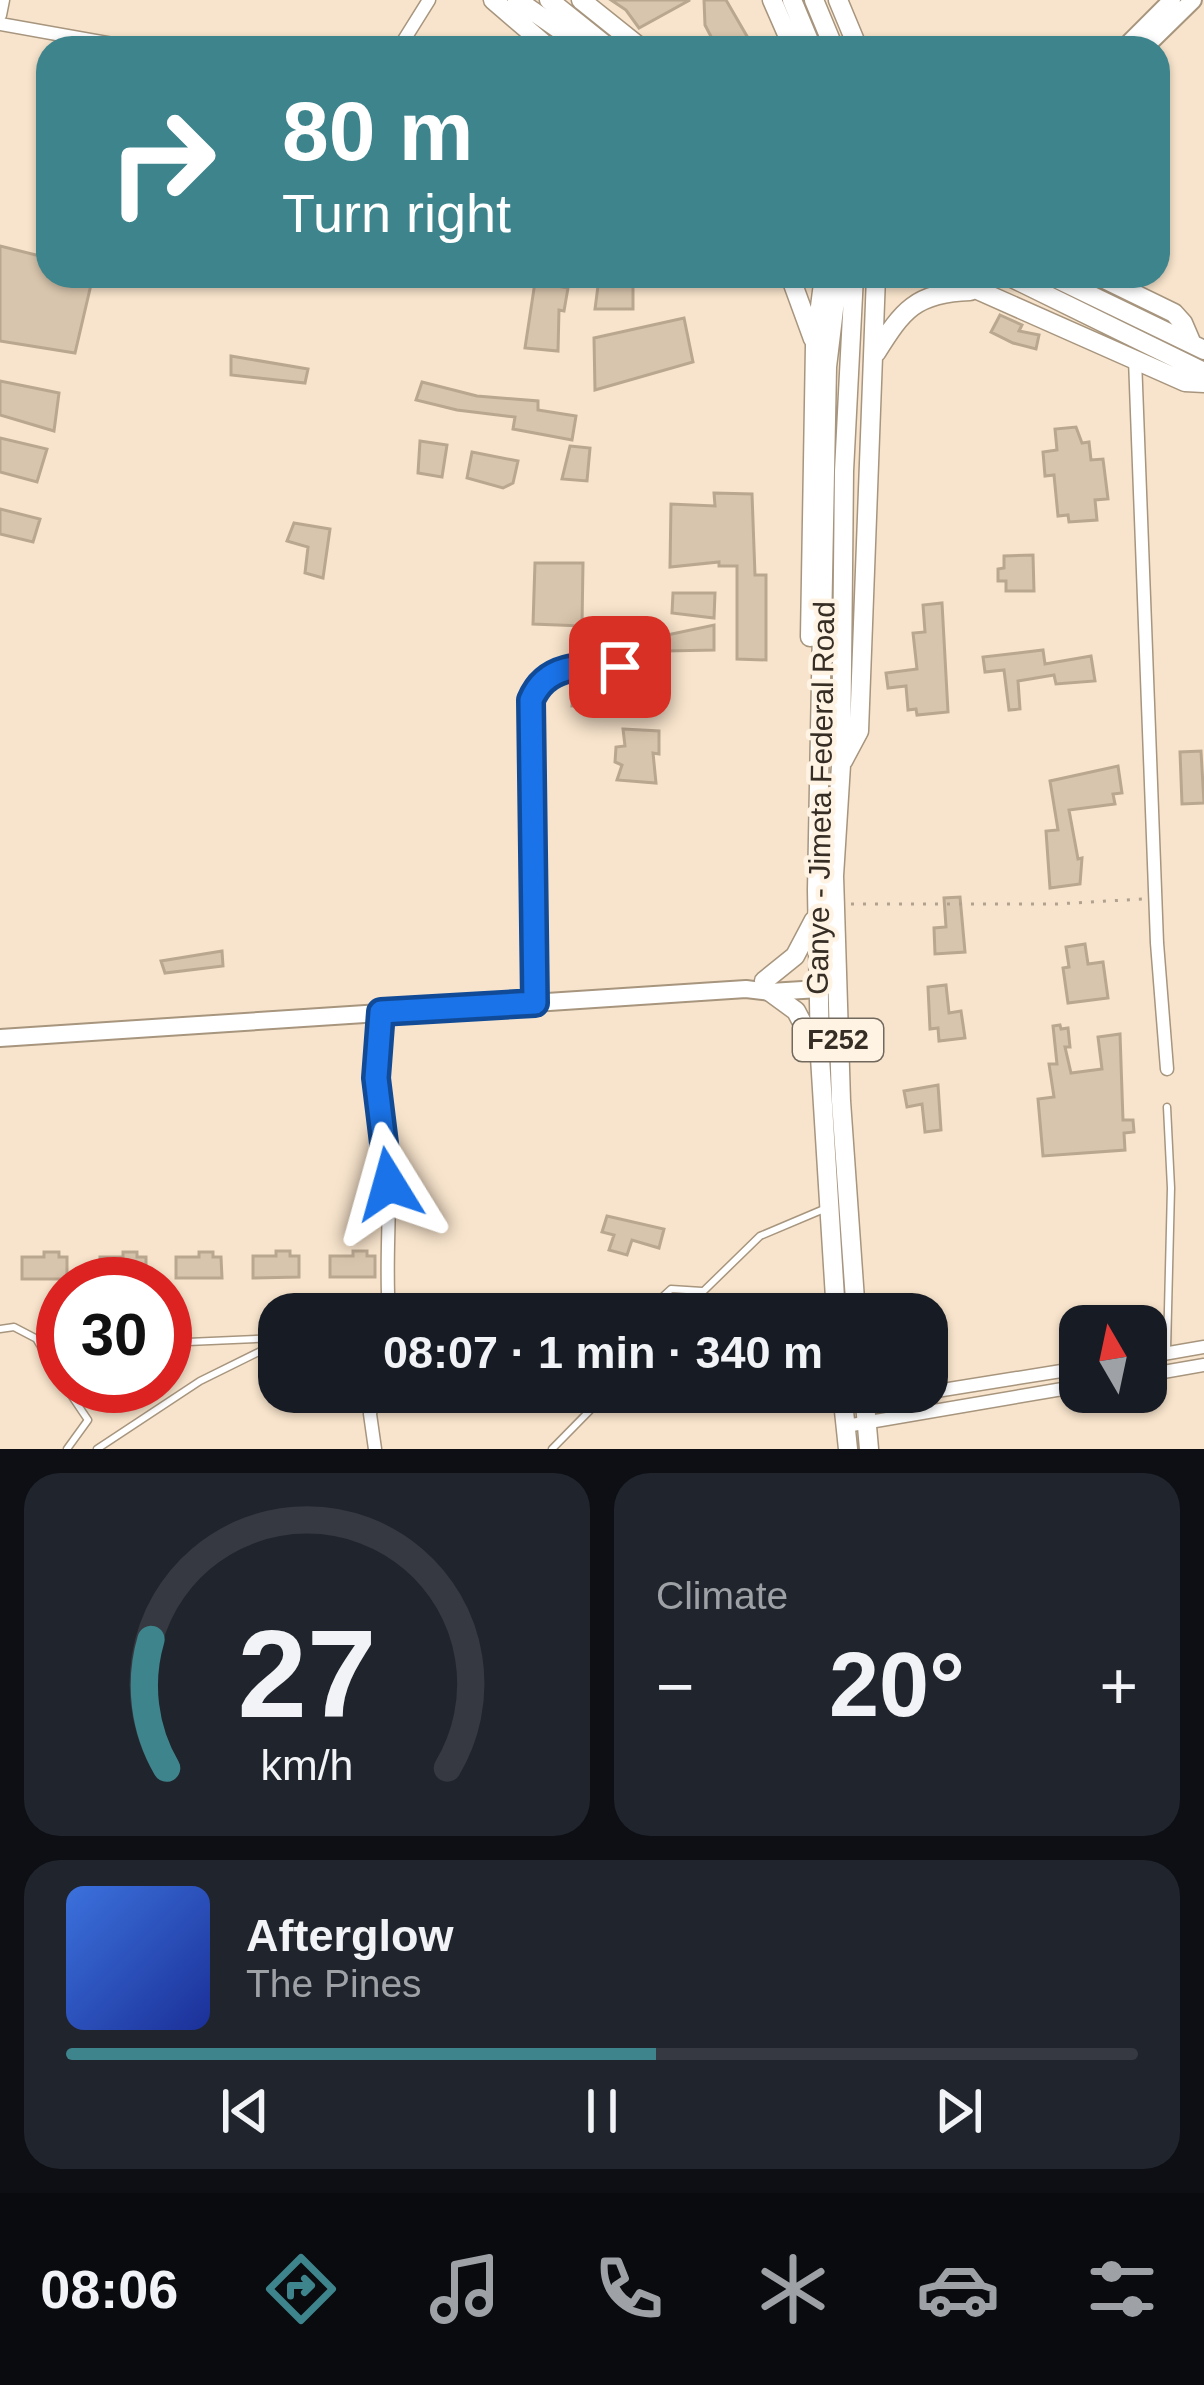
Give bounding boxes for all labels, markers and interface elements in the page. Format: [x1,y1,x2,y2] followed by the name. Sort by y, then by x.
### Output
[84,84,240,240] icon: right
[282,84,473,178] text: 80 m
[282,183,511,243] text: Turn right
[801,601,840,995] street label: Ganye - Jimeta Federal Road
[569,616,671,718] pin
[587,634,653,700] icon: arrive
[793,1019,883,1061] road number: F252
[326,1121,452,1247] position arrow
[36,1257,192,1413] speed limit sign: 30
[1059,1305,1167,1413] north arrow
[1059,1305,1167,1413] map controls
[383,1327,823,1378] text: 08:07 · 1 min · 340 m
[656,1574,788,1617] text: Climate
[238,1604,376,1743] text: 27
[829,1635,965,1735] text: 20°
[656,1649,695,1723] text: −
[1099,1649,1138,1723] text: +
[261,1740,353,1788] text: km/h
[246,1910,454,1961] text: Afterglow
[246,1962,422,2005] text: The Pines
[212,2078,278,2144] icon: previous
[569,2078,635,2144] icon: pause
[926,2078,992,2144] icon: next
[259,2247,343,2331] icon: directions
[423,2247,507,2331] icon: music
[587,2247,671,2331] icon: phone
[751,2247,835,2331] icon: climate
[916,2247,1000,2331] icon: car
[1080,2247,1164,2331] icon: filters
[40,2259,178,2319] text: 08:06

